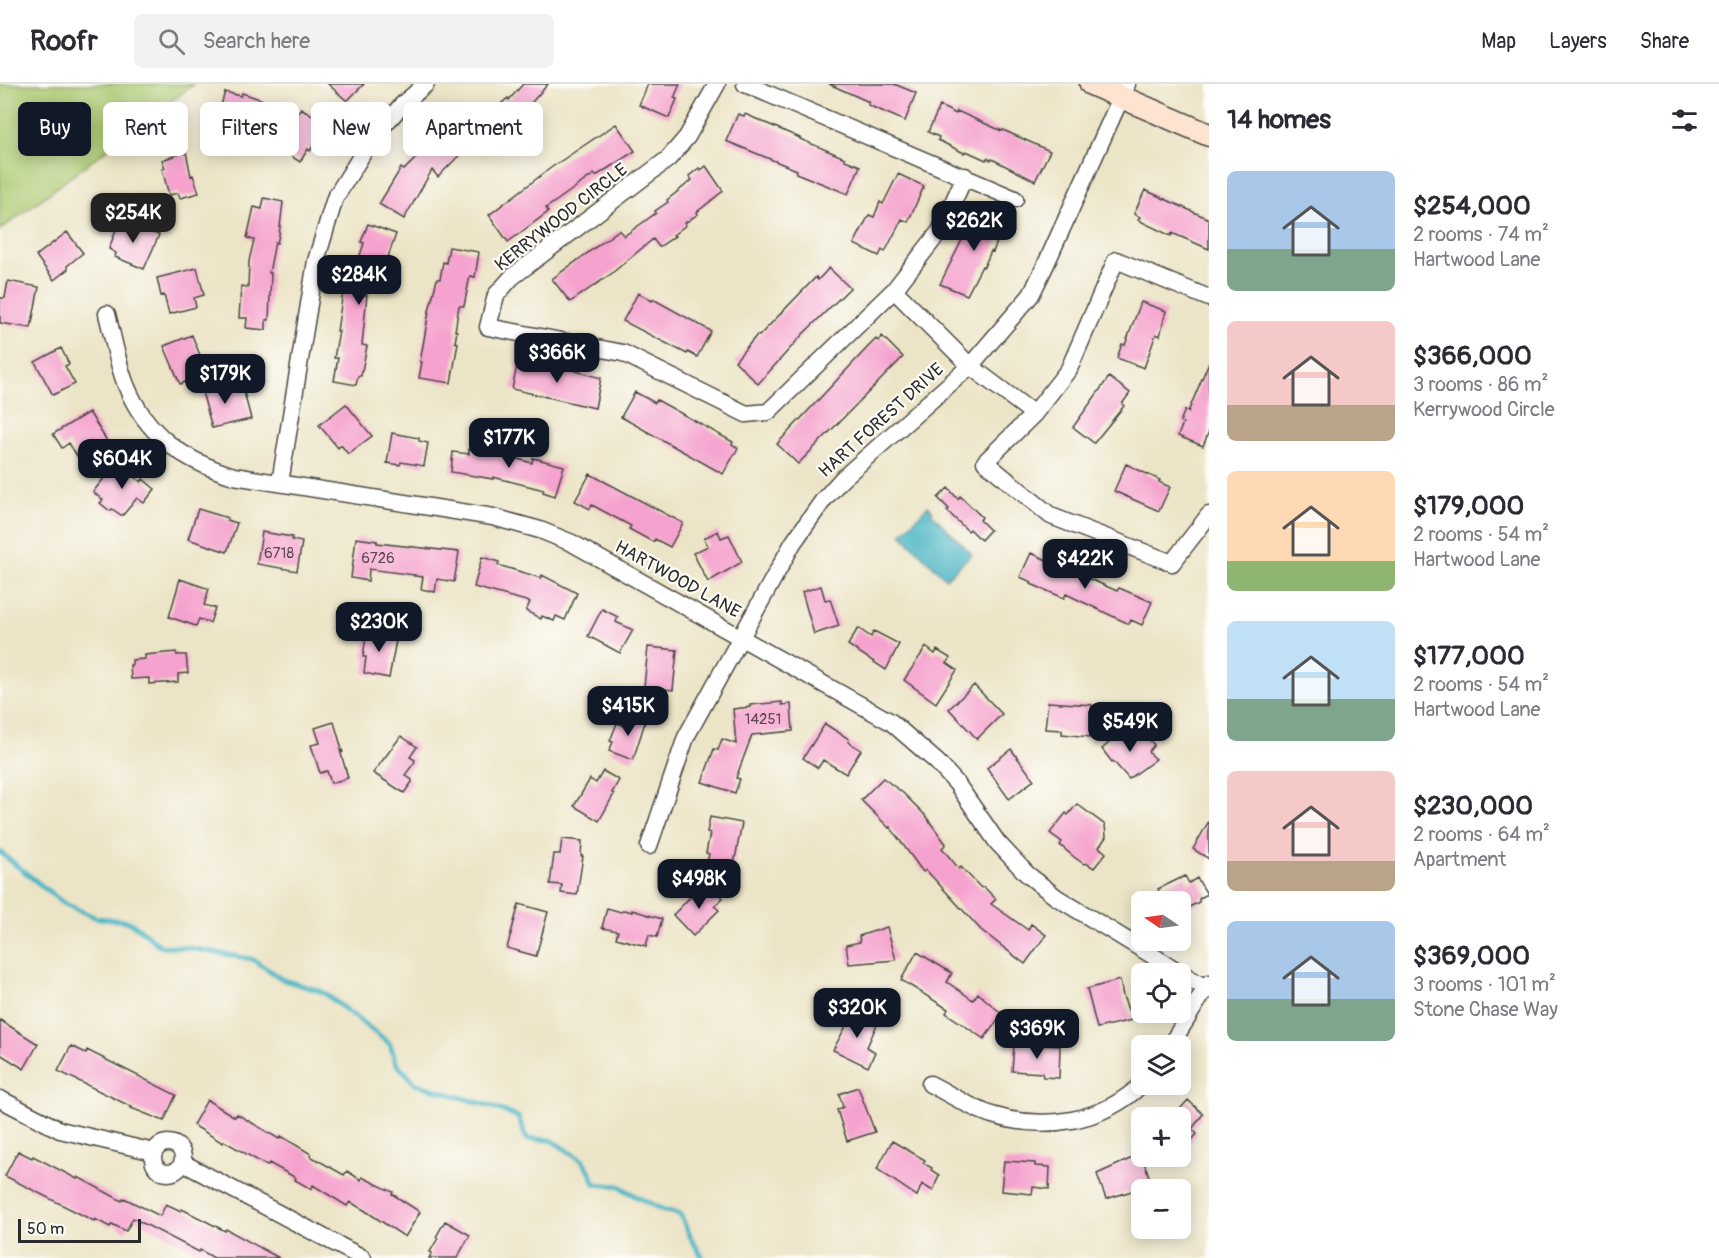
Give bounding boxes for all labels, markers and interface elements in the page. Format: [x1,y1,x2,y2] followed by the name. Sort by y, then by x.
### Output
[134,14,554,68] search box
[30,24,98,59] text: Roofr
[155,25,188,58] icon: search
[203,27,310,55] text: Search here
[1481,28,1516,55] text: Map
[1549,28,1607,55] text: Layers
[1640,28,1689,55] text: Share
[18,102,91,156] chip: Buy
[103,102,188,156] chip: Rent
[200,102,299,156] chip: Filters
[311,102,391,156] chip: New
[403,102,543,156] chip: Apartment
[1227,104,1331,136] text: 14 homes
[1668,104,1701,137] icon: filters
[490,158,632,276] street label: KERRYWOOD CIRCLE
[1413,190,1531,222] text: $254,000
[91,193,175,244] pin: $254K
[1275,195,1347,267] icon: home
[105,200,161,225] text: $254K
[932,201,1016,252] pin: $262K
[946,208,1002,233] text: $262K
[1413,222,1549,247] text: 2 rooms · 74 m²
[1413,247,1540,272] text: Hartwood Lane
[317,255,401,306] pin: $284K
[331,262,387,287] text: $284K
[515,333,599,384] pin: $366K
[528,340,586,365] text: $366K
[1413,340,1532,372] text: $366,000
[1275,345,1347,417] icon: home
[183,354,267,405] pin: $179K
[814,358,949,483] street label: HART FOREST DRIVE
[199,361,251,386] text: $179K
[1413,372,1548,397] text: 3 rooms · 86 m²
[1413,397,1555,422] text: Kerrywood Circle
[467,418,551,469] pin: $177K
[483,425,535,450] text: $177K
[80,439,164,490] pin: $604K
[92,446,152,471] text: $604K
[1413,490,1524,522] text: $179,000
[1275,495,1347,567] icon: home
[1413,522,1549,547] text: 2 rooms · 54 m²
[611,535,745,624] street label: HARTWOOD LANE
[1043,539,1127,590] pin: $422K
[264,544,294,563] house number: 6718
[1057,546,1113,571] text: $422K
[1413,547,1540,572] text: Hartwood Lane
[361,549,395,568] house number: 6726
[337,602,421,653] pin: $230K
[350,609,408,634] text: $230K
[1413,640,1525,672] text: $177,000
[1275,645,1347,717] icon: home
[1413,672,1549,697] text: 2 rooms · 54 m²
[586,686,670,737] pin: $415K
[601,693,655,718] text: $415K
[1413,697,1540,722] text: Hartwood Lane
[1088,702,1172,753] pin: $549K
[1102,709,1158,734] text: $549K
[745,710,781,729] house number: 14251
[1413,790,1533,822] text: $230,000
[1275,795,1347,867] icon: home
[1413,822,1550,847] text: 2 rooms · 64 m²
[1413,847,1506,872] text: Apartment
[657,859,741,910] pin: $498K
[672,866,726,891] text: $498K
[1131,891,1191,951] north arrow
[1131,891,1191,1239] map controls
[1413,940,1530,972] text: $369,000
[1275,945,1347,1017] icon: home
[1131,963,1191,1023] button: locate
[1413,972,1556,997] text: 3 rooms · 101 m²
[815,988,899,1039] pin: $320K
[828,995,886,1020] text: $320K
[1413,997,1558,1022] text: Stone Chase Way
[995,1009,1079,1060] pin: $369K
[1009,1016,1065,1041] text: $369K
[1131,1035,1191,1095] button: layers
[1131,1107,1191,1167] button: +
[1131,1179,1191,1239] button: −
[18,1216,141,1244] scale bar
[27,1219,64,1239] text: 50 m

